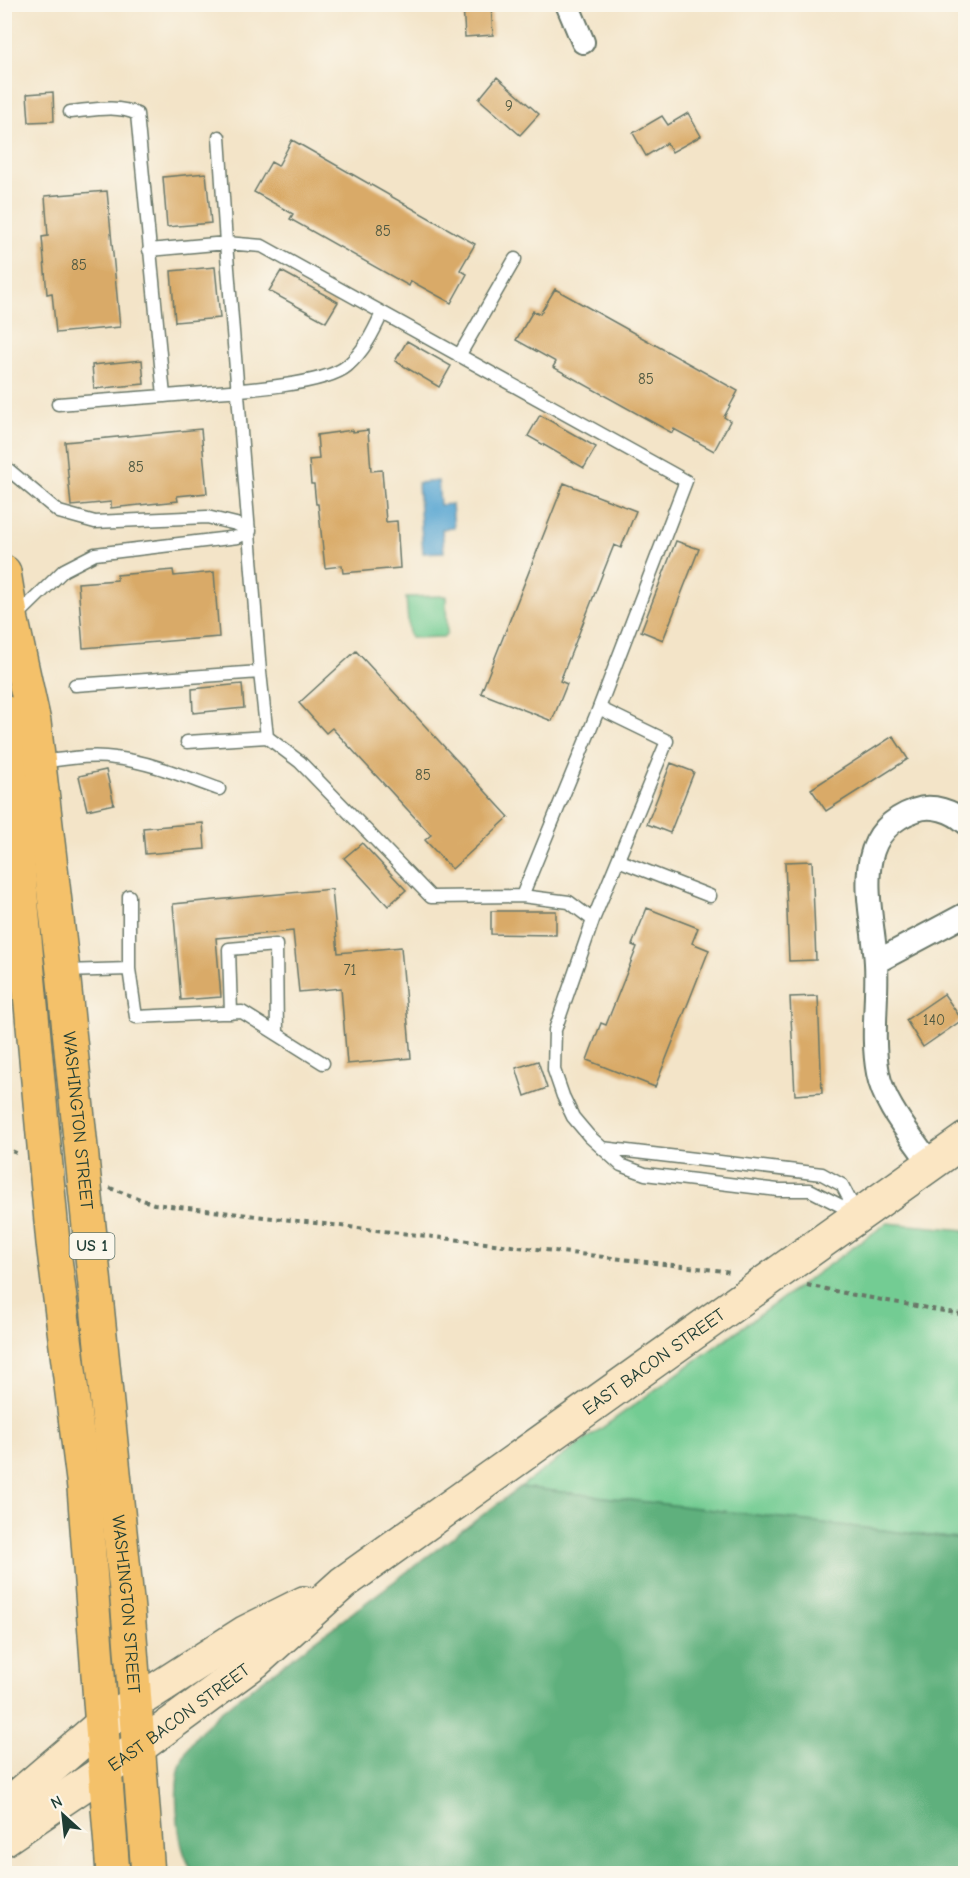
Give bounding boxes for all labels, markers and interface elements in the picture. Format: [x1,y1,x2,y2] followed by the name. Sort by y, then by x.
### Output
[505,97,513,115] house number: 9
[375,222,391,240] house number: 85
[71,256,87,274] house number: 85
[638,370,654,388] house number: 85
[128,458,144,476] house number: 85
[415,766,431,784] house number: 85
[343,961,357,979] house number: 71
[923,1011,945,1029] house number: 140
[59,1030,98,1211] street label: WASHINGTON STREET
[70,1233,115,1259] road number: US 1
[578,1303,730,1419] street label: EAST BACON STREET
[108,1514,145,1695] street label: WASHINGTON STREET
[104,1659,254,1776] street label: EAST BACON STREET
[33,1785,93,1845] north arrow
[48,1792,65,1813] text: N

